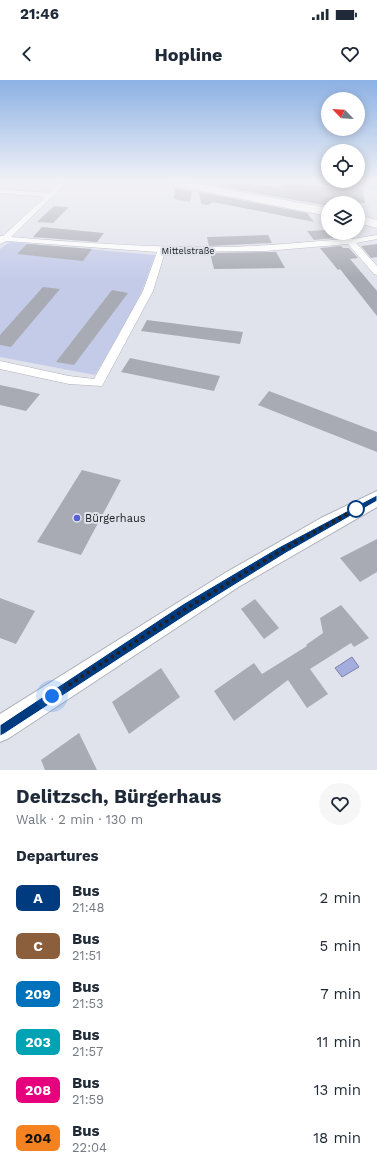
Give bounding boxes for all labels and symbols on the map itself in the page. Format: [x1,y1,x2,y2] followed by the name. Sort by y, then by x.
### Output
[321,92,365,136] north arrow
[162,246,214,256] street label: Mittelstraße
[347,500,365,518] unlabelled marker
[85,512,146,525] place label: Bürgerhaus
[72,513,82,523] marker: Bürgerhaus
[42,686,62,706] your location

